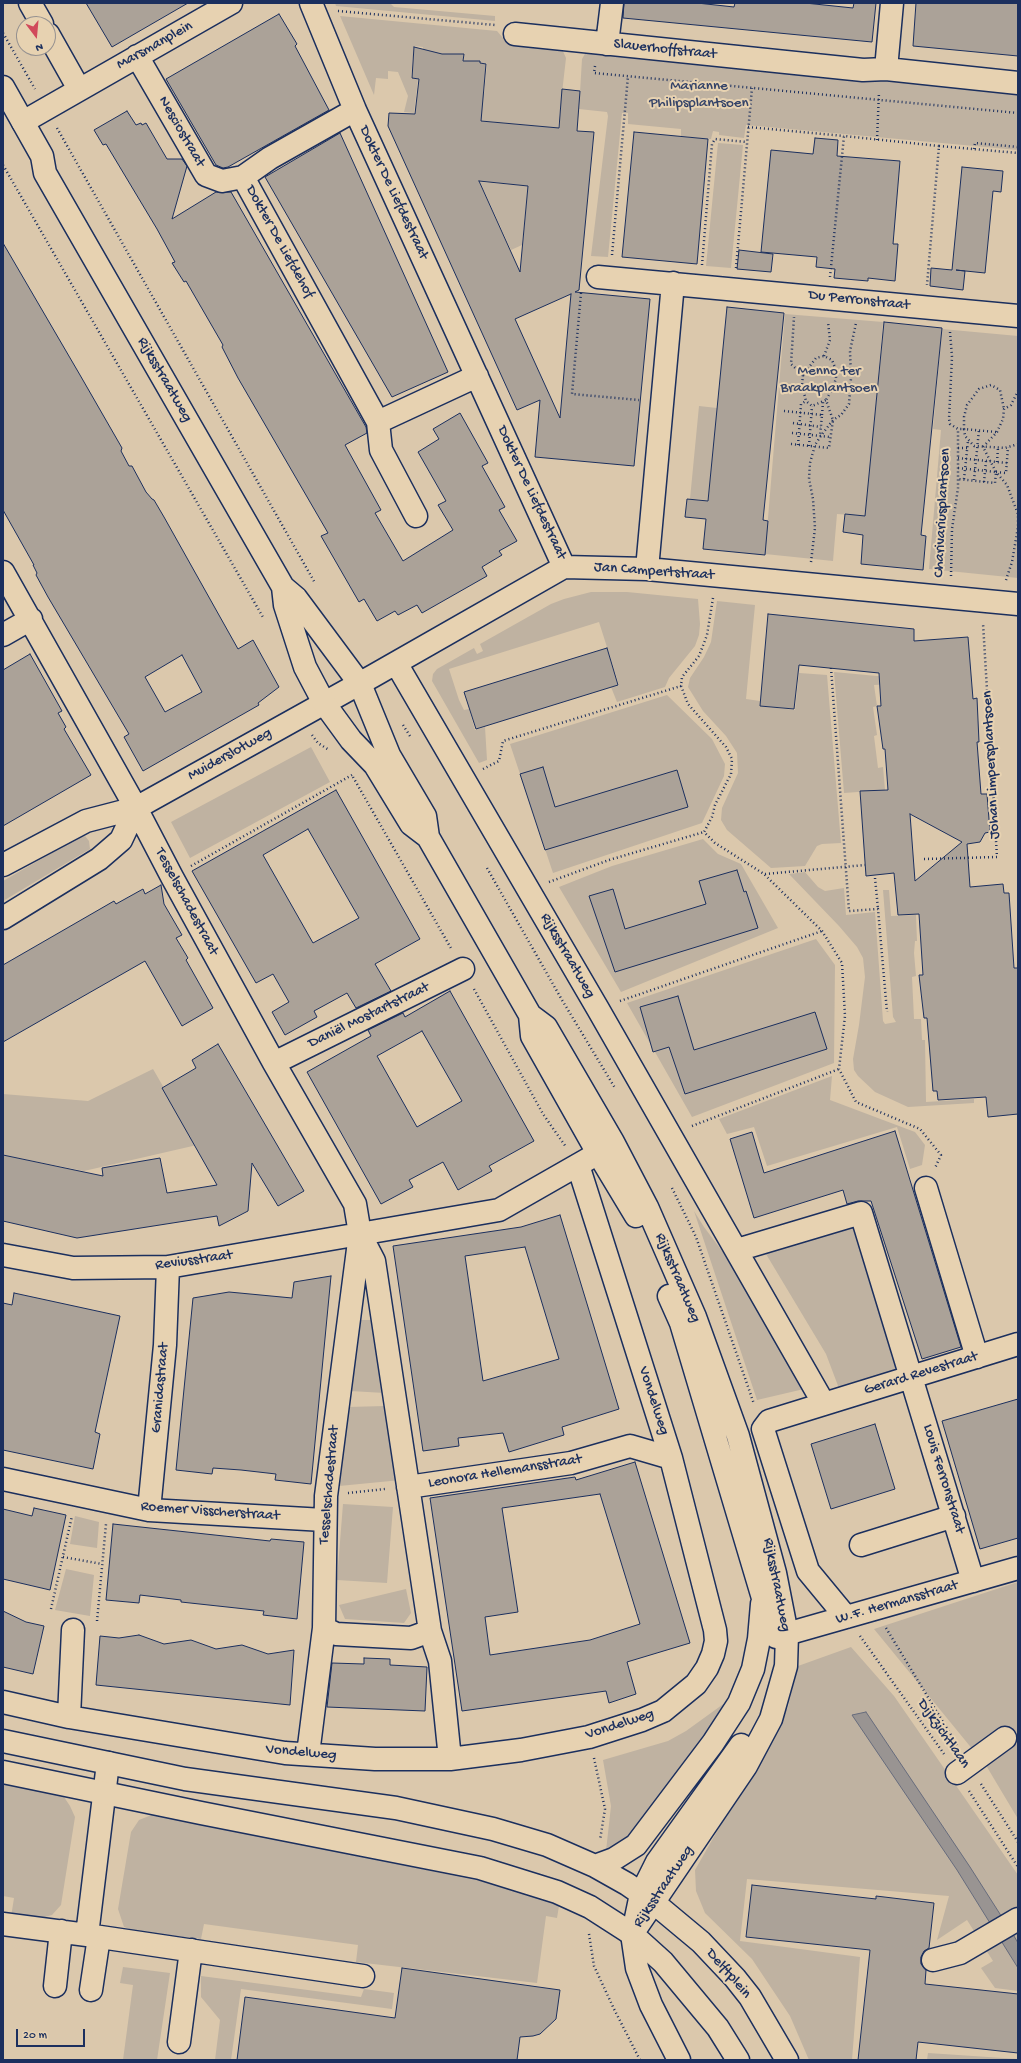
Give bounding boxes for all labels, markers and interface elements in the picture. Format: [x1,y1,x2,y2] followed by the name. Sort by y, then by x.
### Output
[16,16,56,56] north arrow
[114,18,196,74] street label: Marsmanplein
[613,36,717,64] street label: Slauerhoffstraat
[34,40,44,53] text: N
[649,78,749,113] park label: Marianne Philipsplantsoen
[153,93,209,171] street label: Nesciostraat
[354,123,432,263] street label: Dokter De Liefdestraat
[241,182,317,302] street label: Dokter De Liefdehof
[808,287,910,315] street label: Du Perronstraat
[132,334,196,426] street label: Rijksstraatweg
[781,363,877,398] park label: Menno ter Braakplantsoen
[492,423,570,563] street label: Dokter De Liefdestraat
[931,448,955,578] street label: Charivariusplantsoen
[593,559,715,585] street label: Jan Campertstraat
[979,690,1005,840] street label: Johan Limpersplantsoen
[185,725,275,785] street label: Muiderslotweg
[150,845,222,959] street label: Tesselschadestraat
[535,910,599,1002] street label: Rijksstraatweg
[306,979,432,1053] street label: Daniël Mostartstraat
[650,1231,704,1325] street label: Rijksstraatweg
[154,1247,234,1275] street label: Reviusstraat
[148,1342,174,1434] street label: Granidastraat
[862,1348,980,1400] street label: Gerard Revestraat
[633,1364,673,1438] street label: Vondelweg
[918,1422,968,1536] street label: Louis Ferronstraat
[316,1425,344,1545] street label: Tesselschadestraat
[427,1451,583,1493] street label: Leonora Hellemansstraat
[140,1498,280,1526] street label: Roemer Visscherstraat
[758,1536,794,1634] street label: Rijksstraatweg
[834,1577,960,1629] street label: W.F. Hermansstraat
[913,1696,973,1772] street label: Dijkzichtlaan
[583,1705,657,1745] street label: Vondelweg
[265,1741,337,1765] street label: Vondelweg
[630,1842,698,1932] street label: Rijksstraatweg
[701,1945,755,2003] street label: Delftplein
[18,2021,87,2047] scale bar
[23,2029,47,2043] text: 20 m

